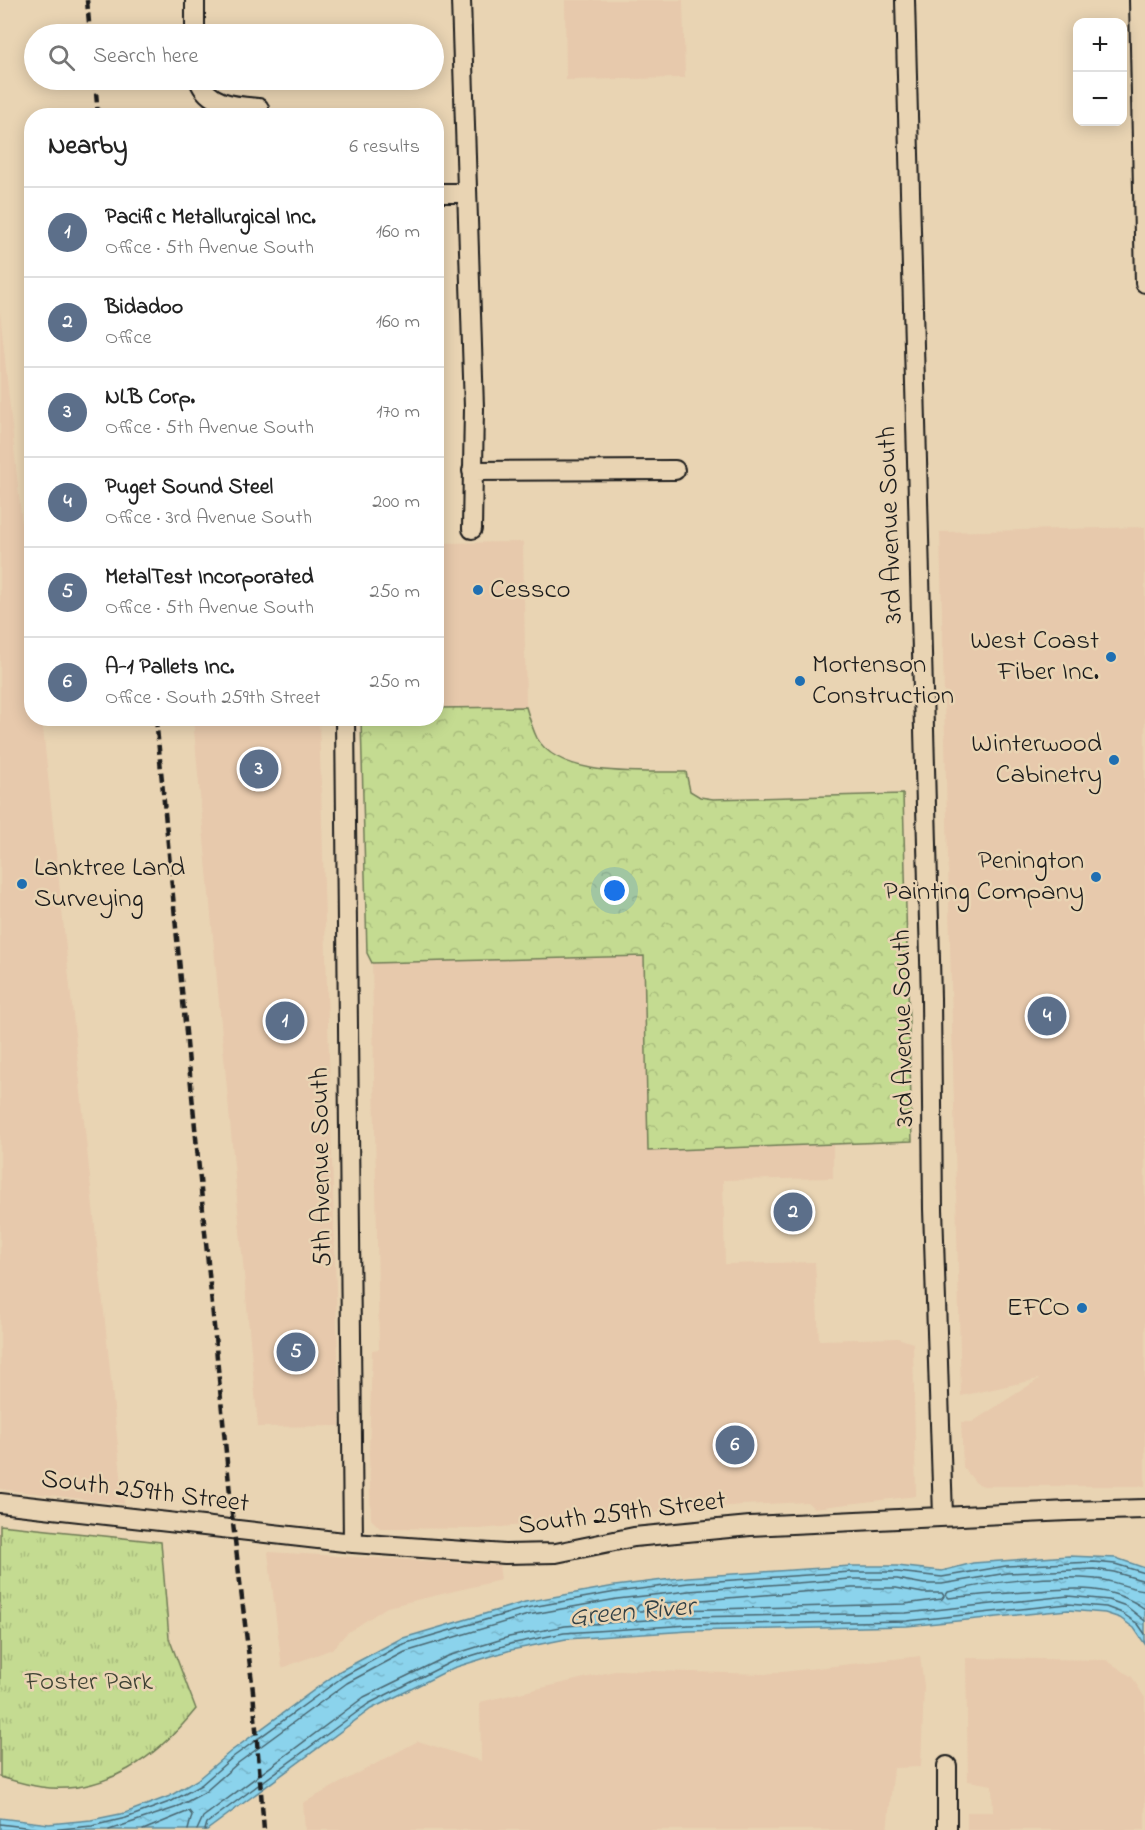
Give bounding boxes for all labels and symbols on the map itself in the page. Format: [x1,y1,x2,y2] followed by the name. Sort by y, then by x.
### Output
[868,426,914,624] street label: 3rd Avenue South
[490,571,570,610] place label: Cessco
[471,583,485,597] marker: Cessco
[970,622,1099,692] place label: West Coast Fiber Inc.
[812,646,954,716] place label: Mortenson Construction
[1104,650,1118,664] marker: West Coast Fiber Inc.
[793,674,807,688] marker: Mortenson Construction
[971,725,1102,795] place label: Winterwood Cabinetry
[240,746,278,792] pin: 3
[1107,753,1121,767] marker: Winterwood Cabinetry
[884,842,1084,912] place label: Penington Painting Company
[34,849,185,919] place label: Lanktree Land Surveying
[1089,870,1103,884] marker: Penington Painting Company
[600,876,629,905] your location
[15,877,29,891] marker: Lanktree Land Surveying
[883,929,925,1127] street label: 3rd Avenue South
[1028,994,1066,1038] pin: 4
[266,998,304,1044] pin: 1
[301,1067,343,1267] street label: 5th Avenue South
[774,1190,812,1234] pin: 2
[1007,1289,1070,1328] place label: EFCO
[1075,1301,1089,1315] marker: EFCO
[276,1330,316,1374] pin: 5
[716,1422,754,1468] pin: 6
[39,1460,251,1524] street label: South 259th Street
[516,1482,728,1546] street label: South 259th Street
[568,1587,700,1639] water label: Green River
[24,1663,153,1702] park label: Foster Park

